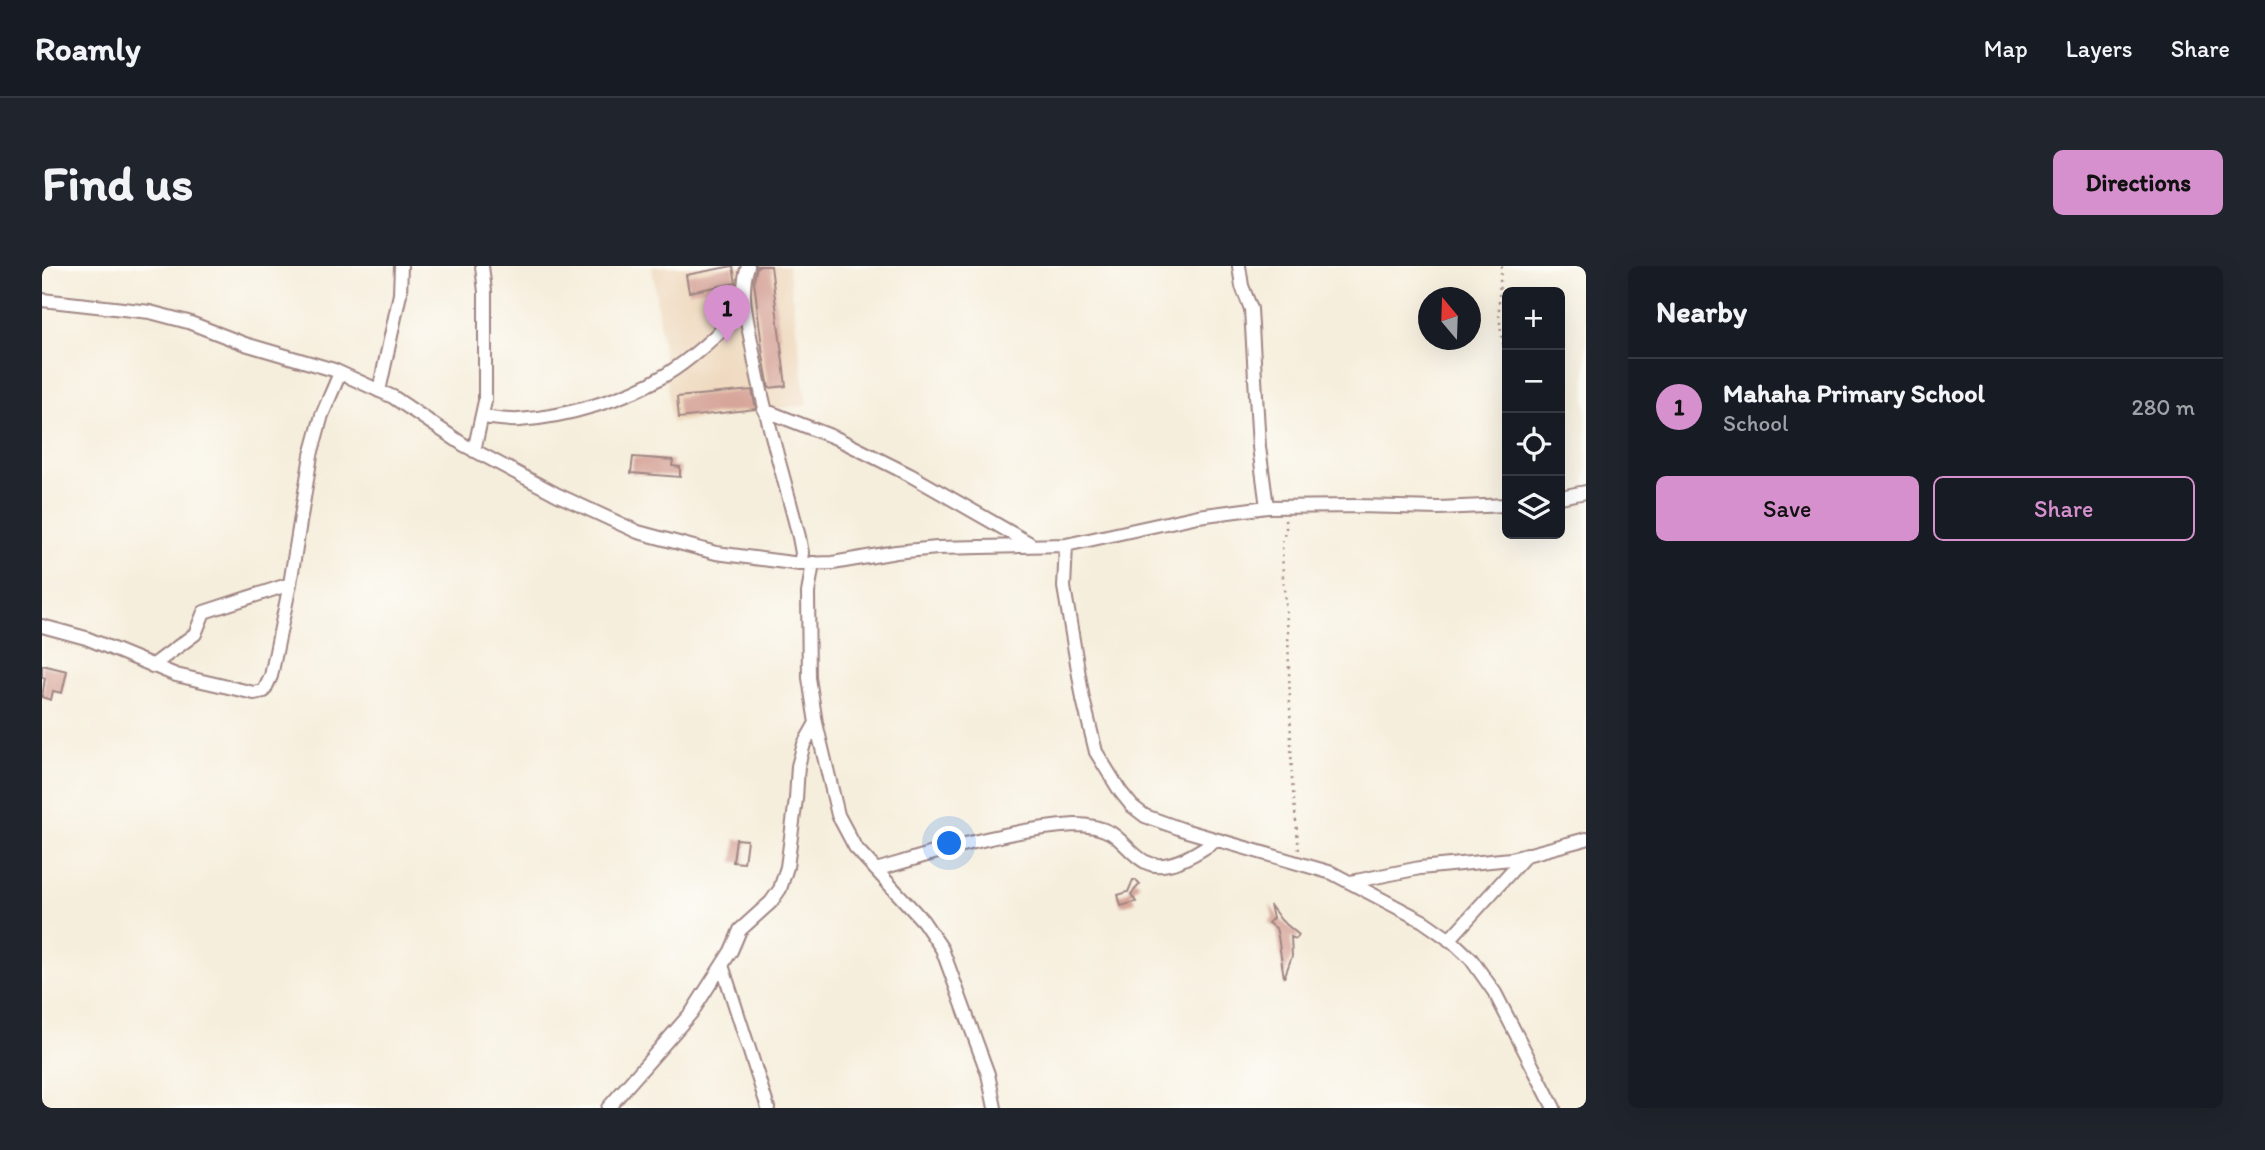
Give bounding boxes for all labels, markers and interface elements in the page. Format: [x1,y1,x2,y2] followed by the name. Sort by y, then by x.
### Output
[35,29,141,68] text: Roamly
[1984,34,2028,63] text: Map
[2066,34,2133,63] text: Layers
[2171,34,2230,63] text: Share
[2053,150,2223,215] button: Directions
[42,153,193,212] text: Find us
[704,285,750,343] pin: 1
[1418,287,1481,350] north arrow
[1502,287,1565,539] map controls
[1502,287,1565,350] button: +
[1656,293,1747,330] text: Nearby
[1502,350,1565,413] button: −
[1723,377,1985,409] text: Mahaha Primary School
[1674,393,1684,421] text: 1
[2132,393,2195,421] text: 280 m
[1723,409,1788,437] text: School
[1502,413,1565,476] button: locate
[1502,476,1565,539] button: layers
[1656,476,1919,541] button: Save
[1933,476,2195,541] button: Share
[932,826,966,860] your location

